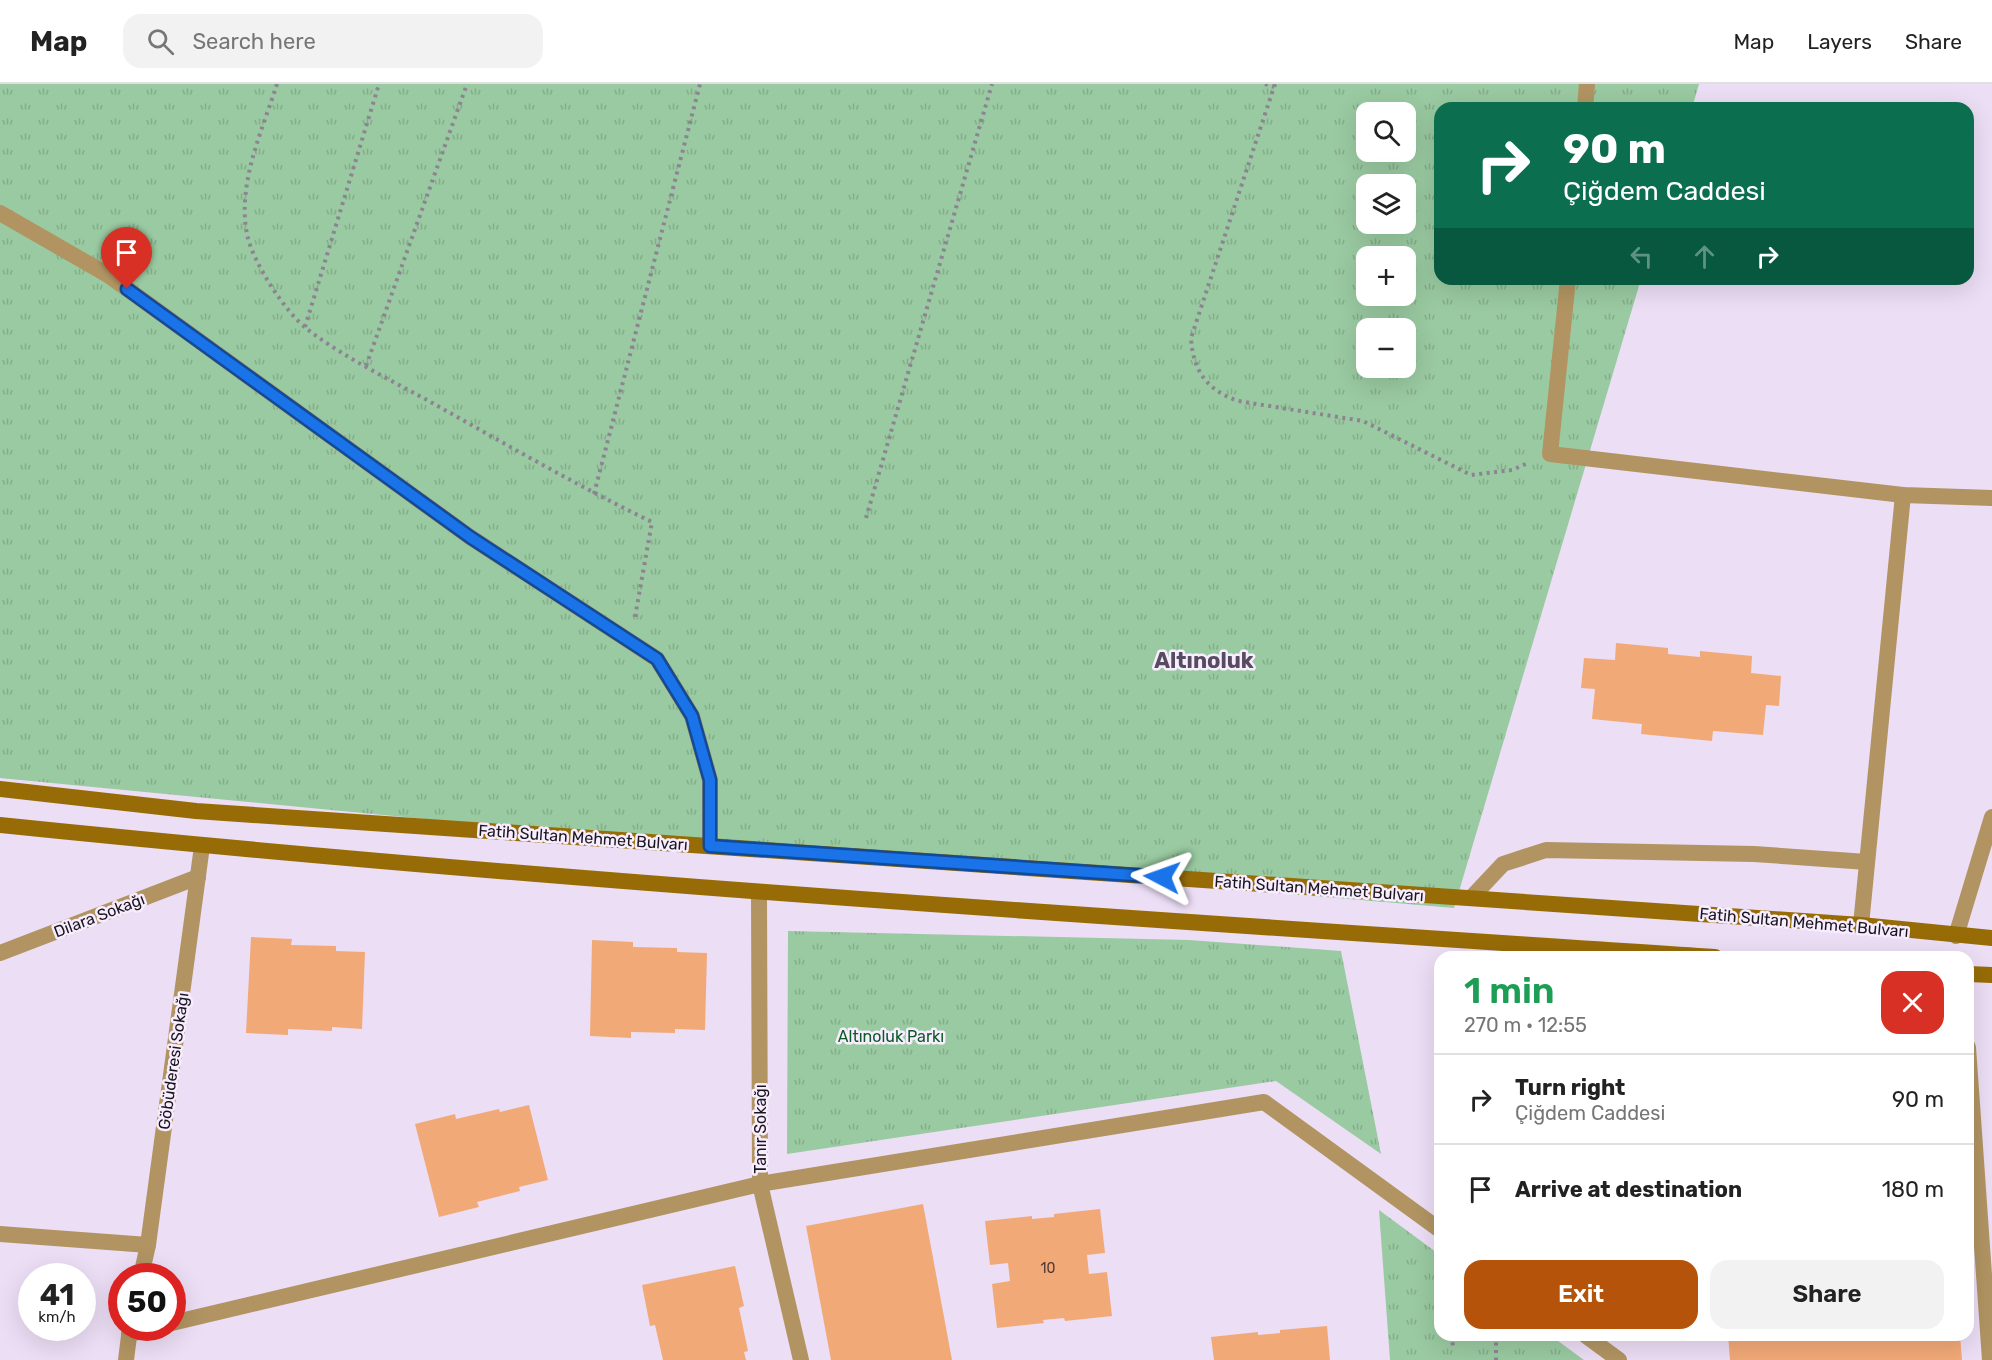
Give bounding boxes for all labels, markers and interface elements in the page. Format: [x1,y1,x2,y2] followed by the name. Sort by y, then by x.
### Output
[123,14,543,68] search box
[30,25,87,58] text: Map
[144,25,177,58] icon: search
[192,28,316,55] text: Search here
[1733,29,1774,54] text: Map
[1807,29,1872,54] text: Layers
[1905,29,1962,54] text: Share
[1356,102,1416,378] map controls
[1356,102,1416,162] button: search
[1563,124,1666,174] text: 90 m
[1464,126,1542,204] icon: right
[1356,174,1416,234] button: layers
[1563,175,1766,207] text: Çiğdem Caddesi
[101,227,152,289] pin
[110,236,143,269] icon: arrive
[1625,240,1658,273] icon: left
[1688,240,1721,273] icon: ahead
[1751,240,1784,273] icon: right
[1356,246,1416,306] button: +
[1356,318,1416,378] button: −
[1154,647,1254,674] district label: Altınoluk
[478,821,688,854] street label: Fatih Sultan Mehmet Bulvarı
[1130,845,1194,909] position arrow
[1214,872,1424,905] street label: Fatih Sultan Mehmet Bulvarı
[51,889,147,942] street label: Dilara Sokağı
[1699,904,1909,941] street label: Fatih Sultan Mehmet Bulvarı
[1464,969,1555,1012] text: 1 min
[1881,971,1944,1034] button: close
[154,991,193,1131] street label: Göbüderesi Sokağı
[1464,1013,1587,1037] text: 270 m · 12:55
[838,1027,944,1046] park label: Altınoluk Parkı
[1515,1074,1625,1101] text: Turn right
[1464,1083,1497,1116] icon: right
[751,1084,770,1174] street label: Tanır Sokağı
[1892,1086,1944,1113] text: 90 m
[1515,1101,1665,1125] text: Çiğdem Caddesi
[1464,1173,1497,1206] icon: arrive
[1515,1176,1742,1203] text: Arrive at destination
[1882,1176,1944,1203] text: 180 m
[1041,1260,1056,1277] house number: 10
[1464,1260,1698,1329] button: Exit
[1710,1260,1944,1329] button: Share
[108,1263,186,1341] speed limit sign: 50
[40,1277,74,1313] text: 41
[38,1308,76,1326] text: km/h

